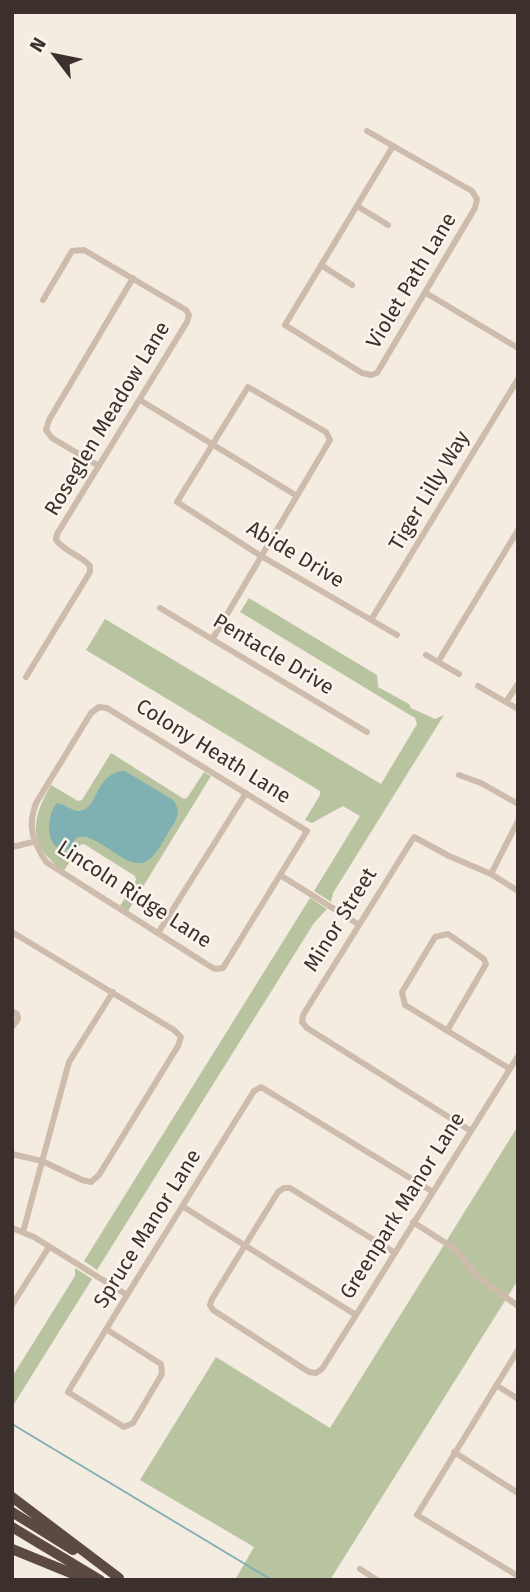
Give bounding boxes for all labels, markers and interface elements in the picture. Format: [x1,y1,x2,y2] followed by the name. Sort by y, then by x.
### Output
[21,21,91,91] north arrow
[25,33,51,56] text: N
[362,209,462,353] street label: Violet Path Lane
[40,317,176,521] street label: Roseglen Meadow Lane
[384,427,476,555] street label: Tiger Lilly Way
[242,516,348,594] street label: Abide Drive
[208,609,338,701] street label: Pentacle Drive
[131,694,295,810] street label: Colony Heath Lane
[52,836,216,954] street label: Lincoln Ridge Lane
[299,864,383,976] street label: Minor Street
[335,1108,471,1304] street label: Greenpark Manor Lane
[89,1145,207,1313] street label: Spruce Manor Lane

